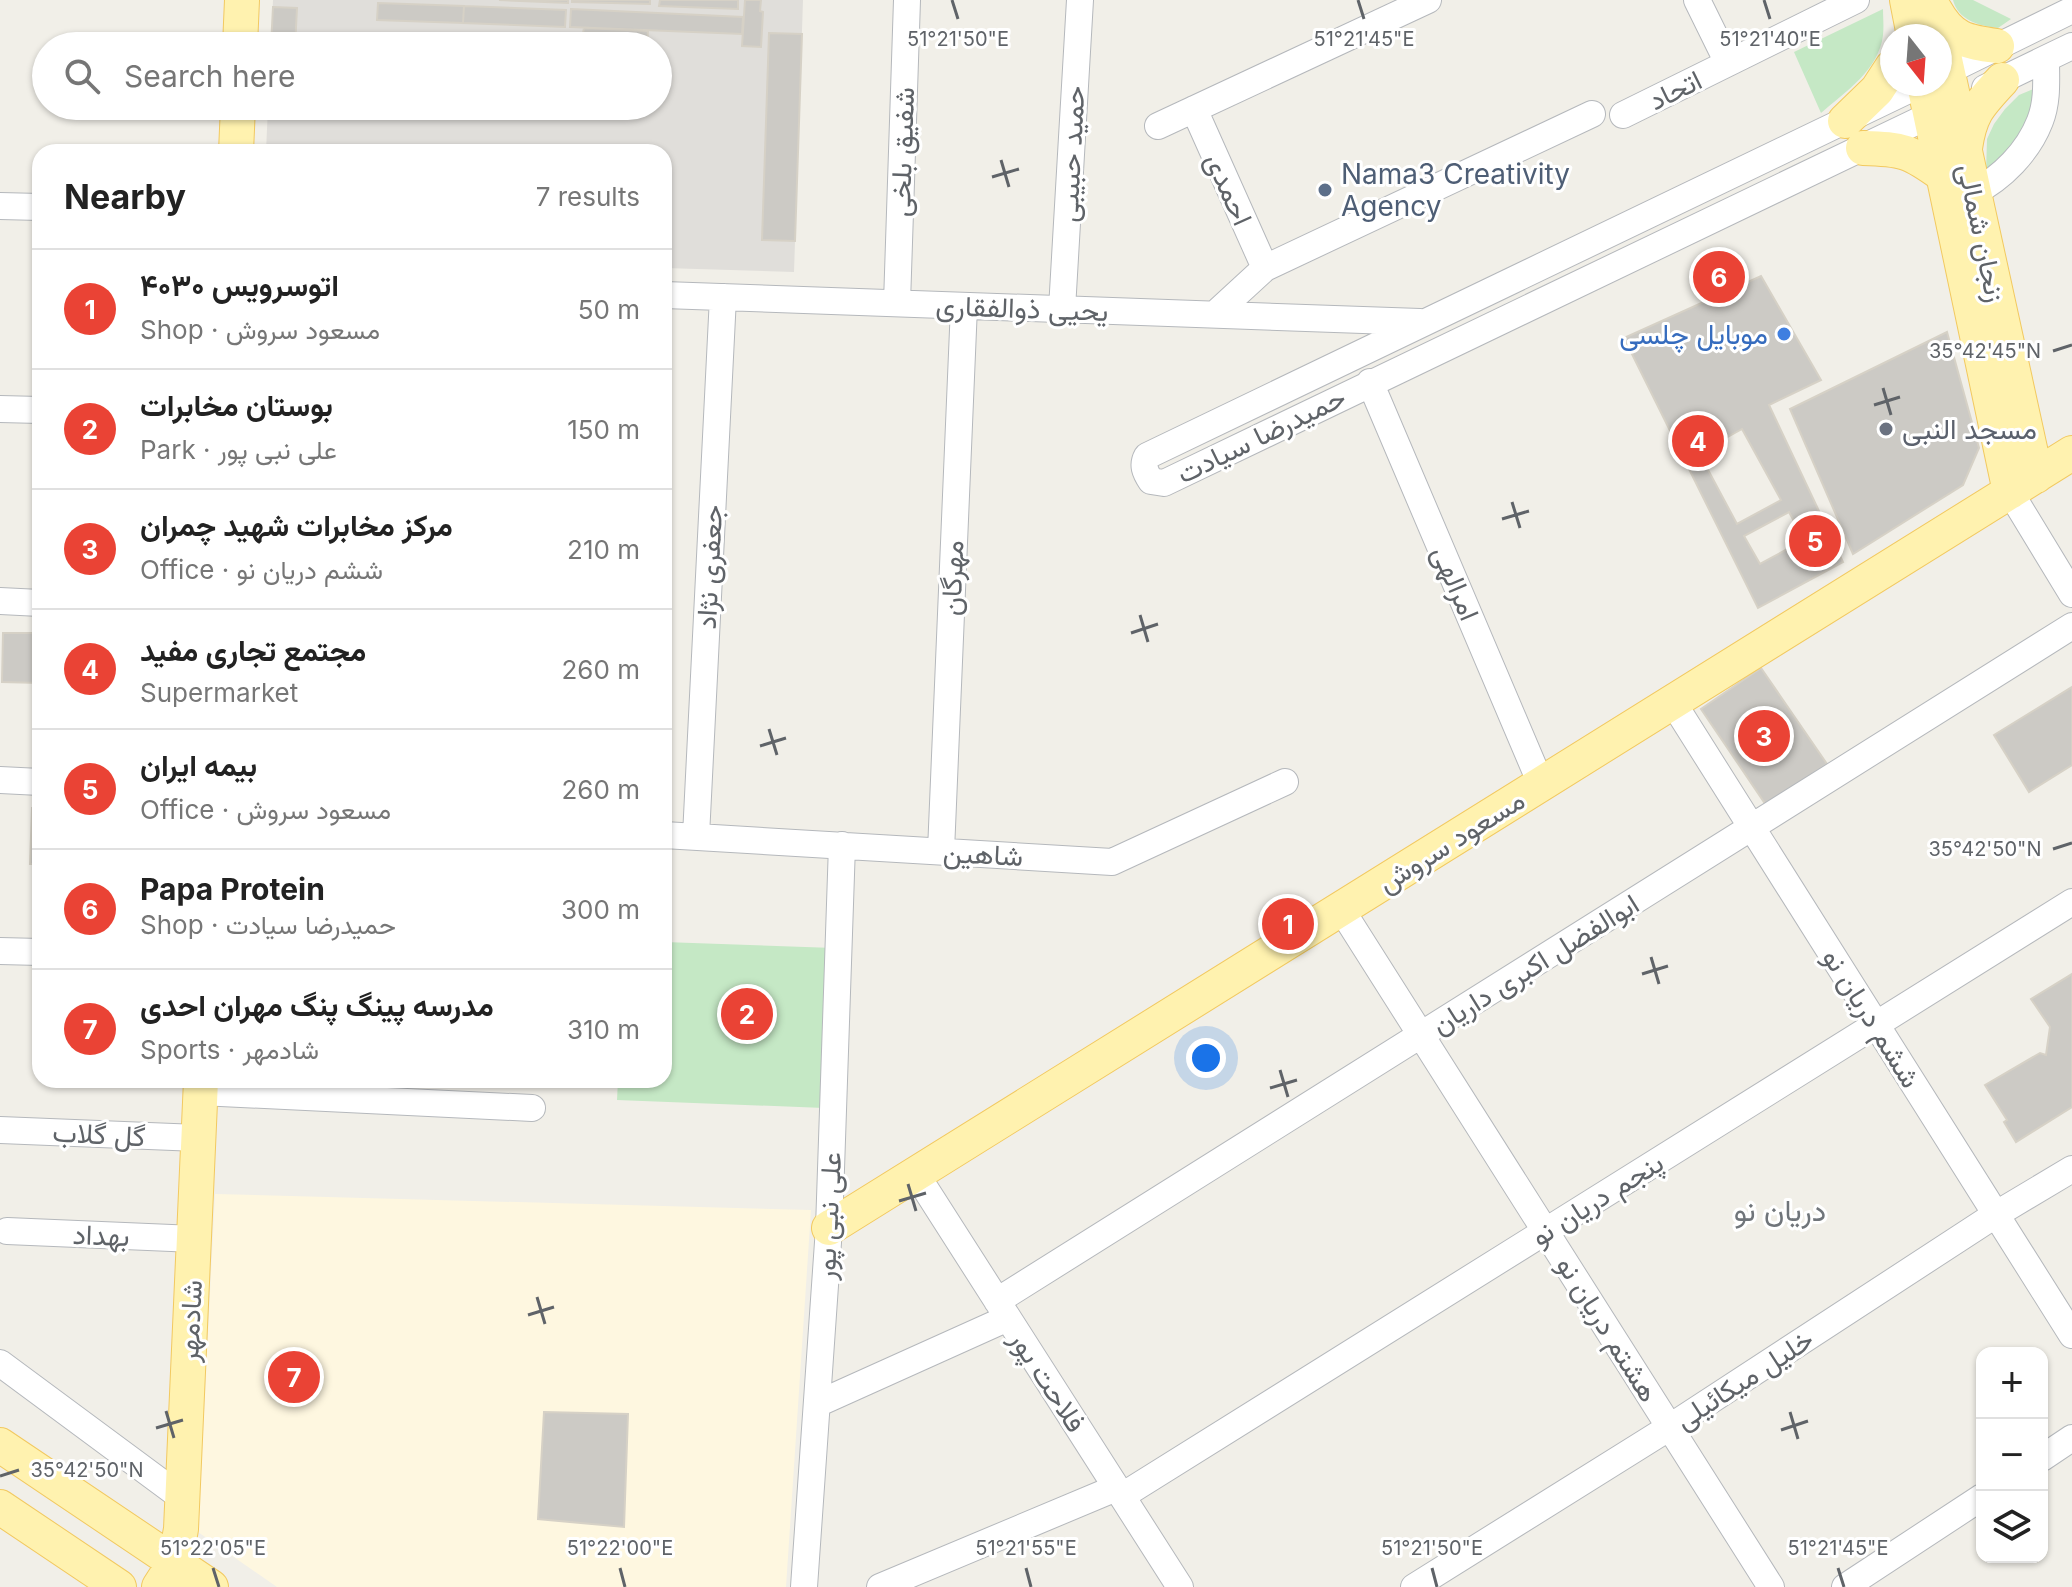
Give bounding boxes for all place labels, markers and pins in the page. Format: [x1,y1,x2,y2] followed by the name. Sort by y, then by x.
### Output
[1341,157,1570,223] place label: Nama3 Creativity Agency
[1316,181,1334,199] marker: Nama3 Creativity Agency
[1693,247,1745,307] pin: 6
[1619,317,1768,353] place label: موبایل چلسی
[1775,325,1793,343] marker: موبایل چلسی
[1672,411,1724,471] pin: 4
[1902,412,2037,446] place label: مسجد النبی
[1877,420,1895,438] marker: مسجد النبی
[1789,511,1841,571] pin: 5
[1738,706,1790,766] pin: 3
[1262,894,1314,954] pin: 1
[721,984,773,1044] pin: 2
[268,1347,320,1407] pin: 7

